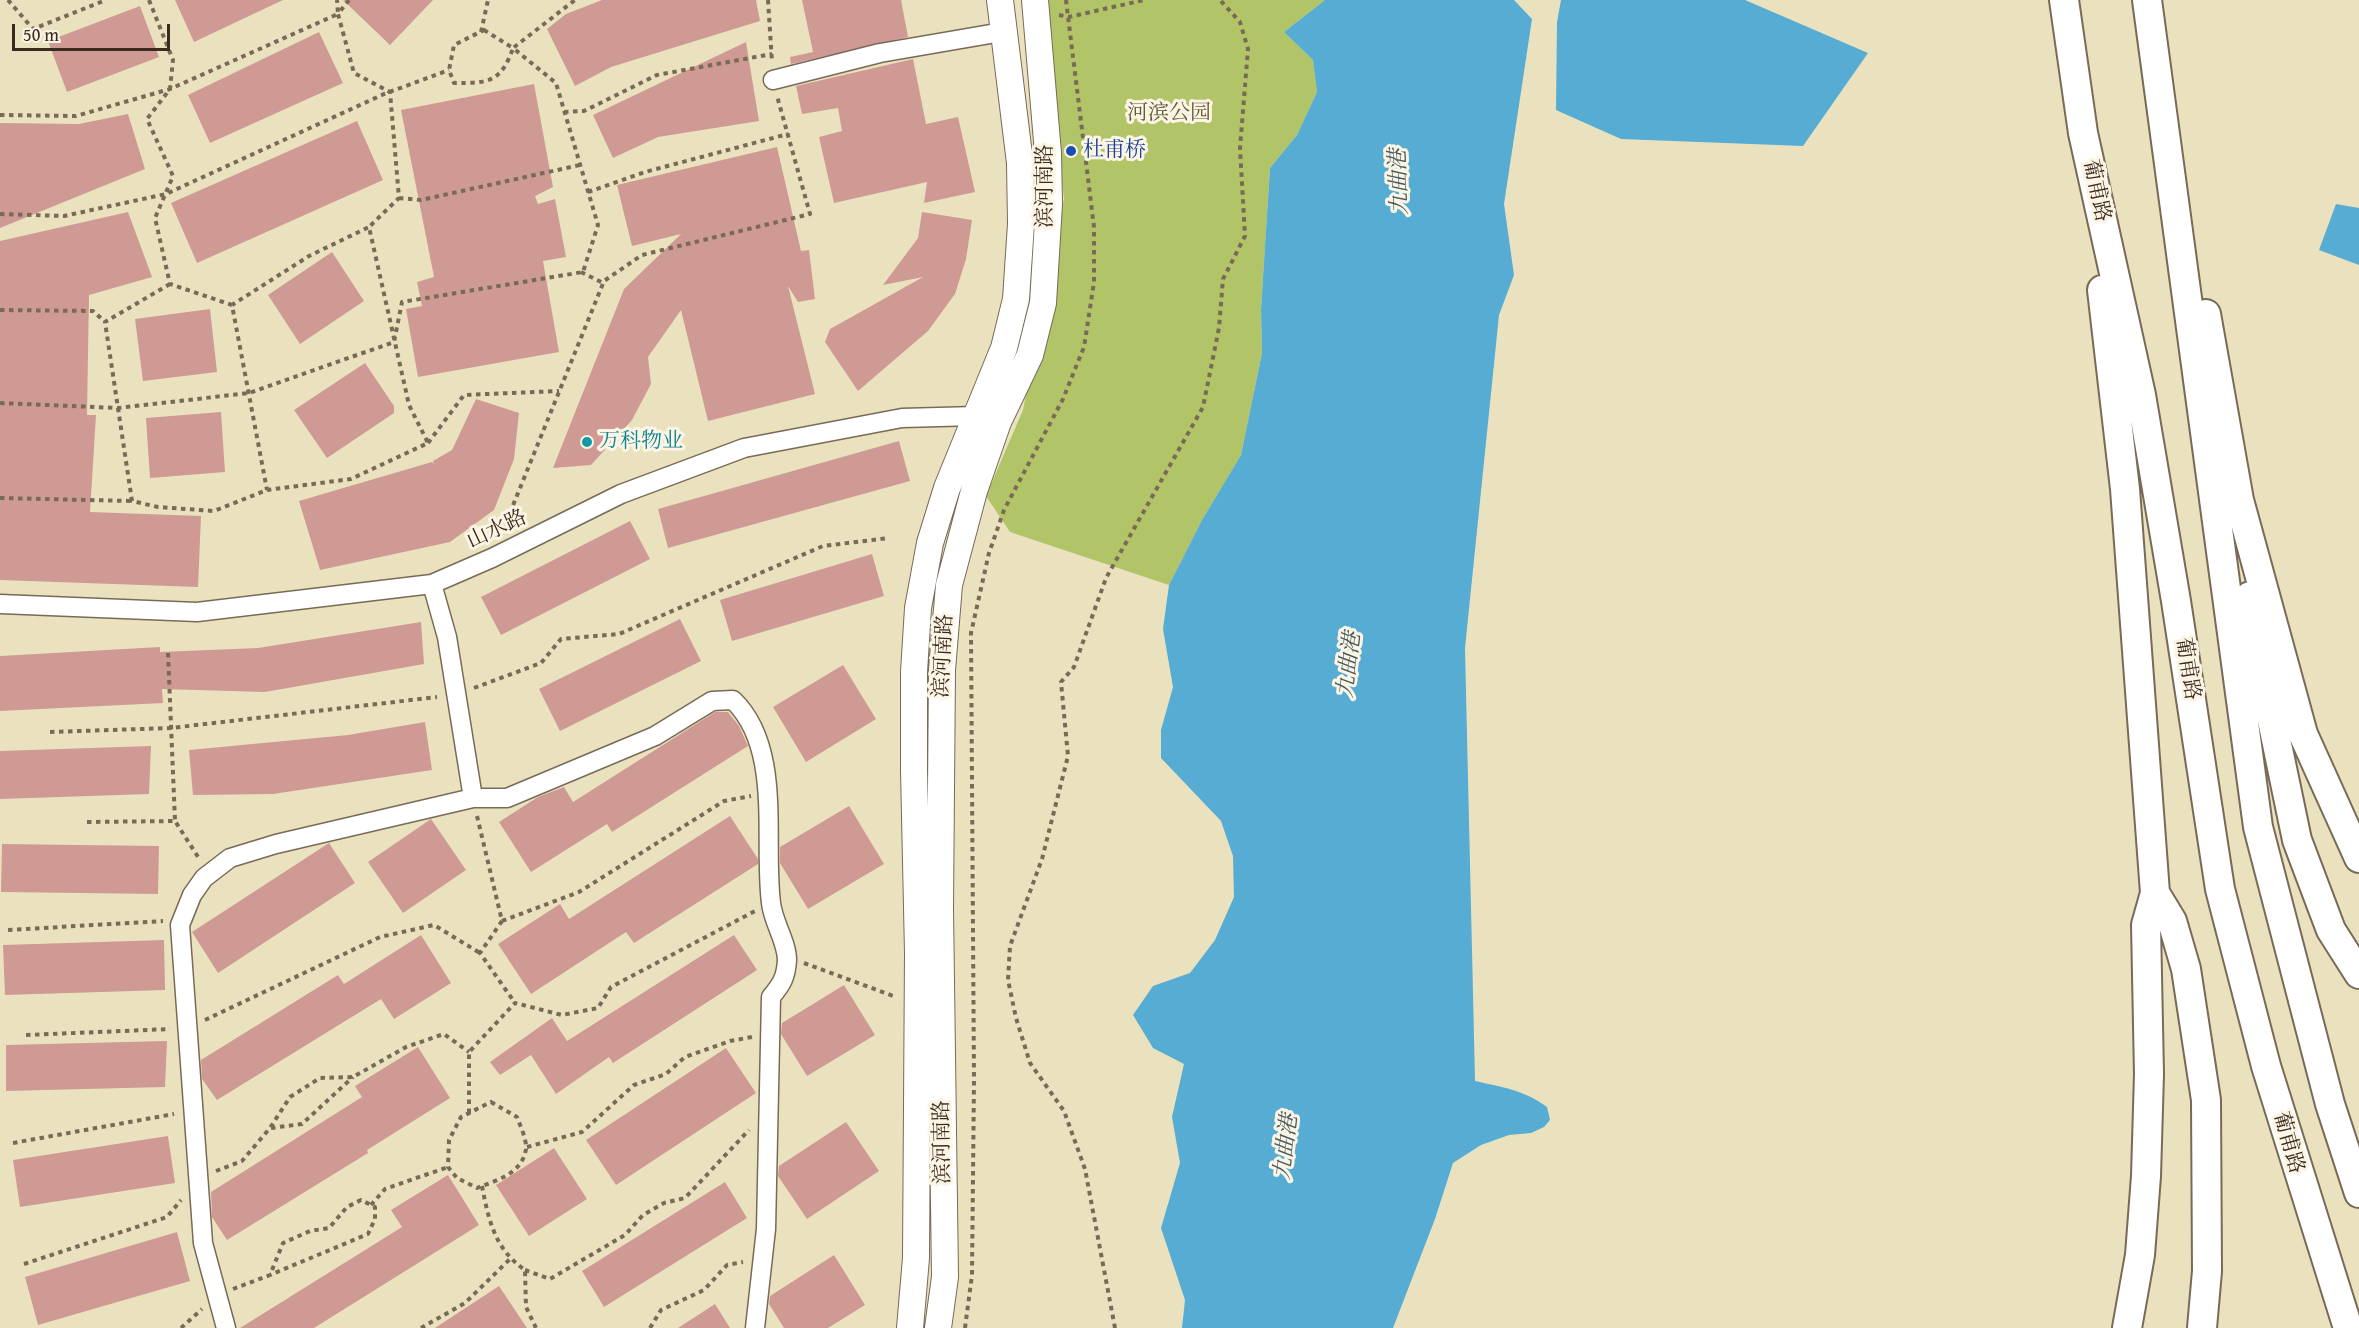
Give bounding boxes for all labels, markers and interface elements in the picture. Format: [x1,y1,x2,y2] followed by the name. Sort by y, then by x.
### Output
[15,12,172,50] scale bar
[23,21,59,48] text: 50 m
[1127,101,1211,127] park label: 河滨公园
[1083,138,1146,164] place label: 杜甫桥
[1033,144,1059,228] street label: 滨河南路
[1064,144,1078,158] marker: 杜甫桥
[1386,149,1414,215] water label: 九曲港
[2077,158,2115,224] street label: 葡甫路
[599,429,683,455] place label: 万科物业
[580,435,594,449] marker: 万科物业
[463,505,531,555] street label: 山水路
[929,613,959,699] street label: 滨河南路
[1333,631,1367,699] water label: 九曲港
[2170,636,2204,702] street label: 葡甫路
[930,1100,956,1184] street label: 滨河南路
[2267,1109,2309,1177] street label: 葡甫路
[1270,1113,1304,1181] water label: 九曲港

